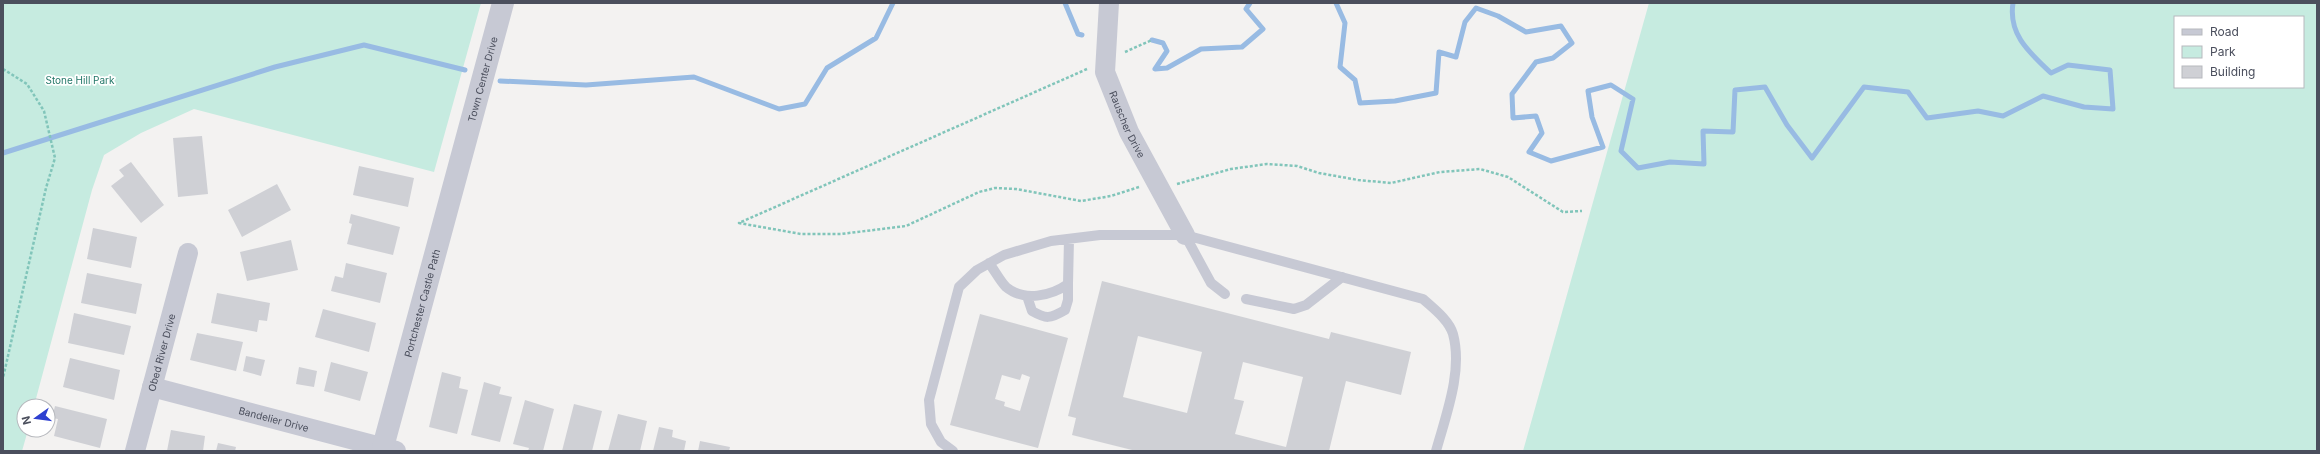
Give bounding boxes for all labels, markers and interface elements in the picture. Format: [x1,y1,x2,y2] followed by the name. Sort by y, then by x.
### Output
[2174,16,2304,88] legend
[2210,24,2239,39] text: Road
[465,35,500,123] street label: Town Center Drive
[2210,44,2236,59] text: Park
[2210,64,2255,79] text: Building
[45,74,115,86] park label: Stone Hill Park
[1107,89,1148,160] street label: Rauscher Drive
[402,248,442,359] street label: Portchester Castle Path
[145,312,178,393] street label: Obed River Drive
[16,398,56,438] north arrow
[237,404,310,434] street label: Bandelier Drive
[18,415,34,426] text: N

